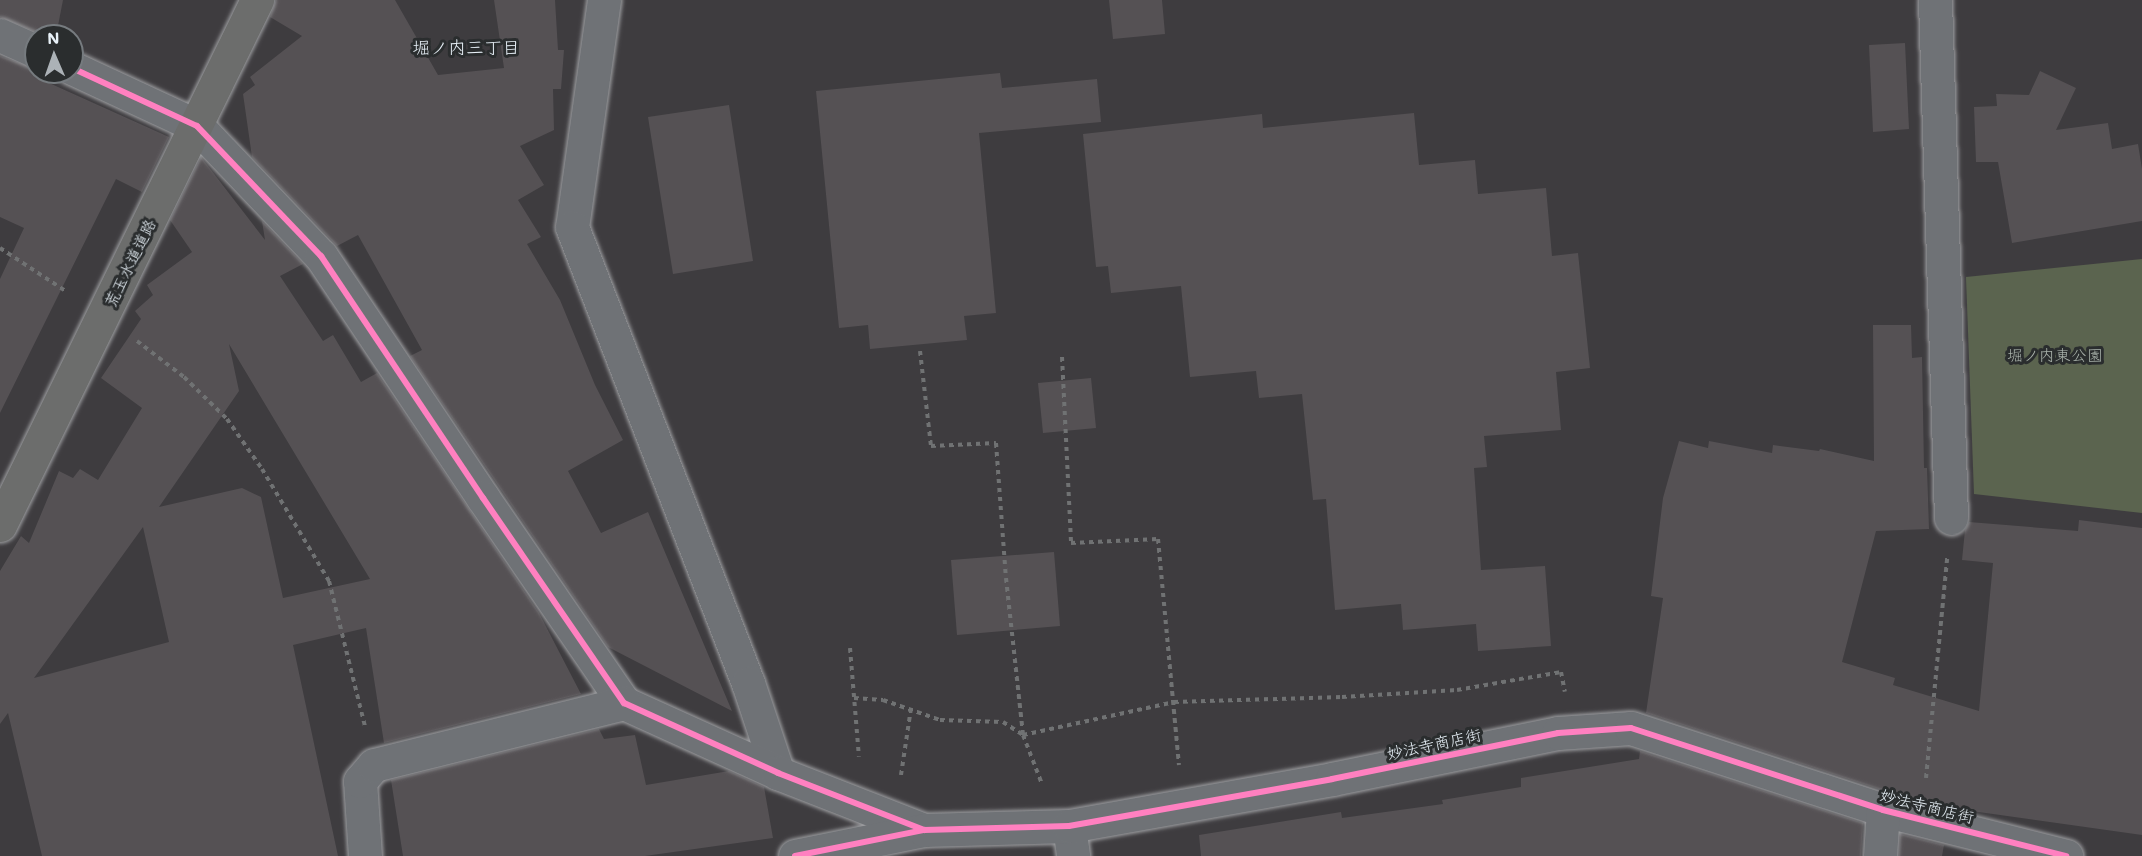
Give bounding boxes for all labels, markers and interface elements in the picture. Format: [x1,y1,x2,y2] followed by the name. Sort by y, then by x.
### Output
[24,24,84,84] north arrow
[47,27,60,48] text: N
[412,36,520,58] district label: 堀ノ内三丁目
[100,216,160,310] street label: 荒玉水道道路
[2007,345,2103,365] park label: 堀ノ内東公園
[1385,725,1483,763] street label: 妙法寺商店街
[1878,785,1976,827] street label: 妙法寺商店街

